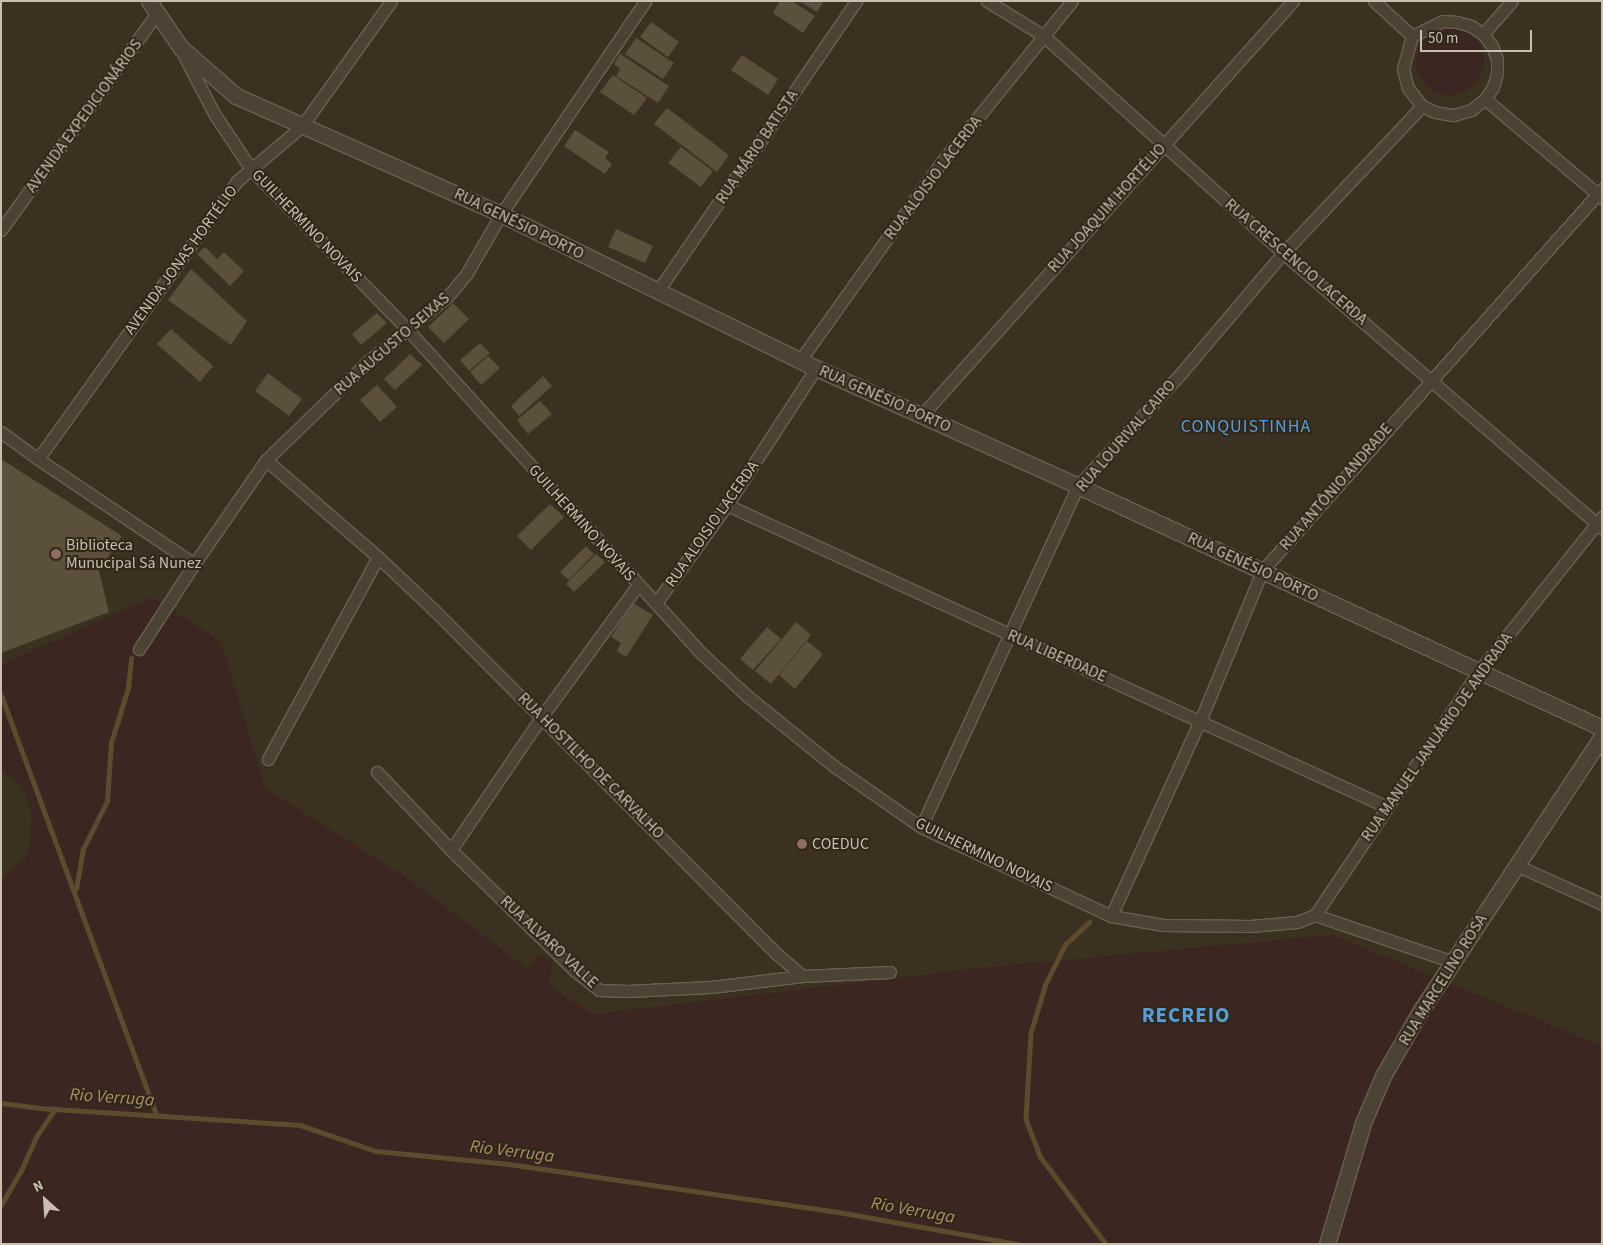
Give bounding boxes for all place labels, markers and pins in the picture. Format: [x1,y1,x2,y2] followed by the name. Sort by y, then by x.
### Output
[66,535,201,573] place label: Biblioteca Munucipal Sá Nunez
[50,548,62,560] marker: Biblioteca Munucipal Sá Nunez
[812,834,869,854] place label: COEDUC
[796,838,808,850] marker: COEDUC

